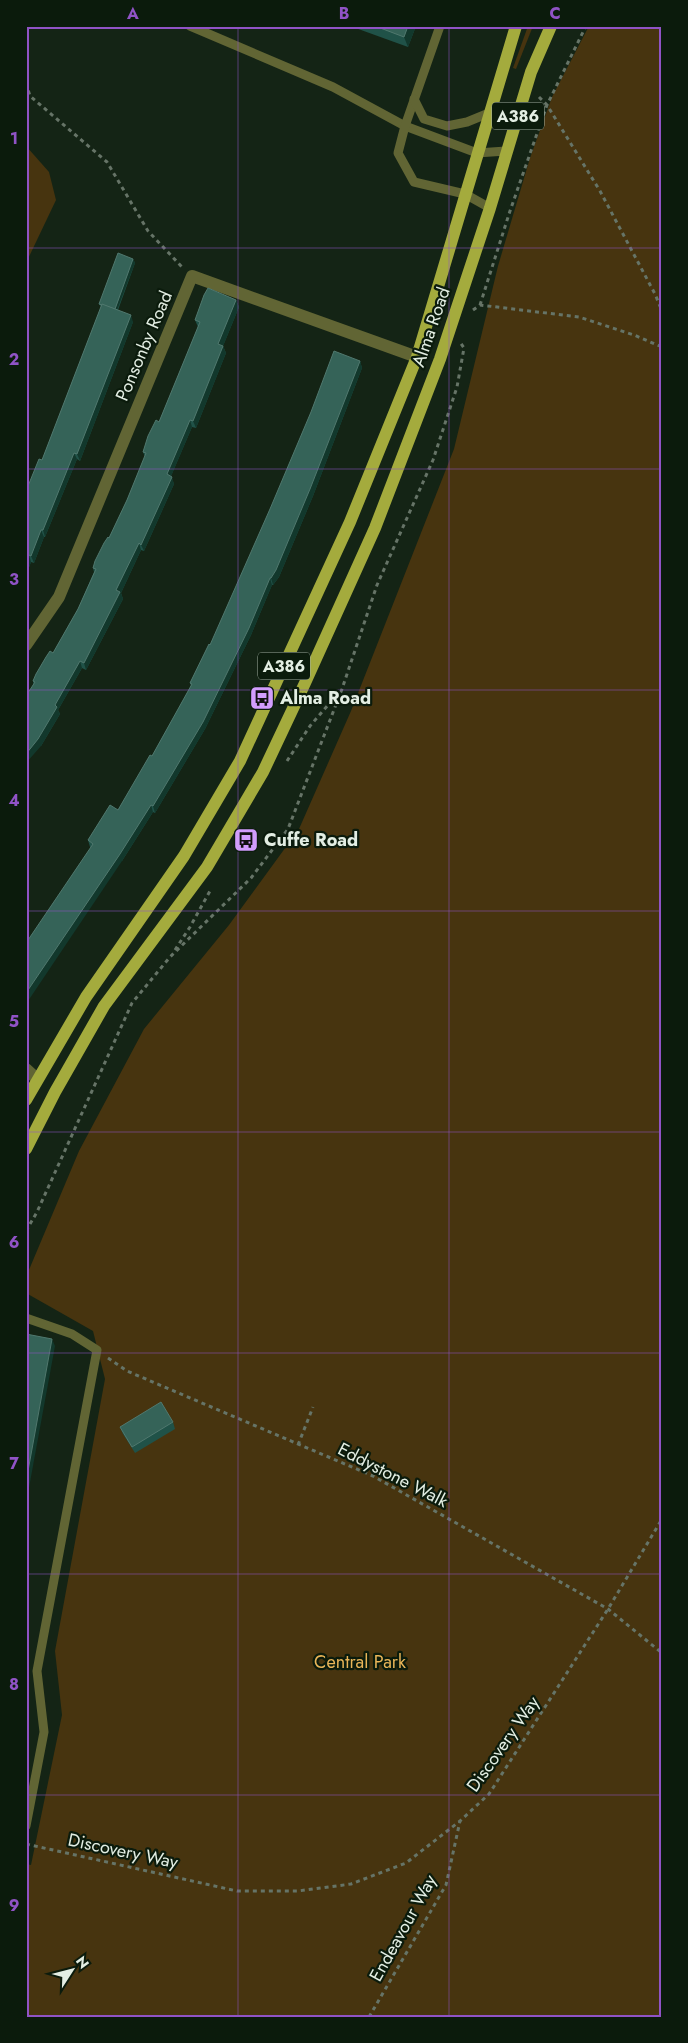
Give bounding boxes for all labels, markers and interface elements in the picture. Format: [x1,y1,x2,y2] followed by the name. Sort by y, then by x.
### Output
[126,2,139,25] text: A
[339,2,349,25] text: B
[549,2,561,25] text: C
[492,102,544,130] road number: A386
[10,127,18,150] text: 1
[405,284,457,370] street label: Alma Road
[109,287,179,405] street label: Ponsonby Road
[9,348,19,371] text: 2
[9,568,19,591] text: 3
[258,652,310,679] road number: A386
[249,685,275,711] bus stop icon: Alma Road
[279,685,371,711] place label: Alma Road
[8,789,20,812] text: 4
[233,827,259,853] bus stop icon: Cuffe Road
[264,827,358,853] place label: Cuffe Road
[9,1010,19,1033] text: 5
[9,1231,19,1254] text: 6
[333,1436,453,1514] street label: Eddystone Walk
[9,1452,19,1475] text: 7
[314,1649,406,1675] park label: Central Park
[9,1673,19,1696] text: 8
[460,1691,546,1797] street label: Discovery Way
[66,1827,180,1875] street label: Discovery Way
[363,1870,443,1986] street label: Endeavour Way
[9,1894,19,1917] text: 9
[48,1946,98,1996] north arrow
[71,1952,94,1973] text: N

